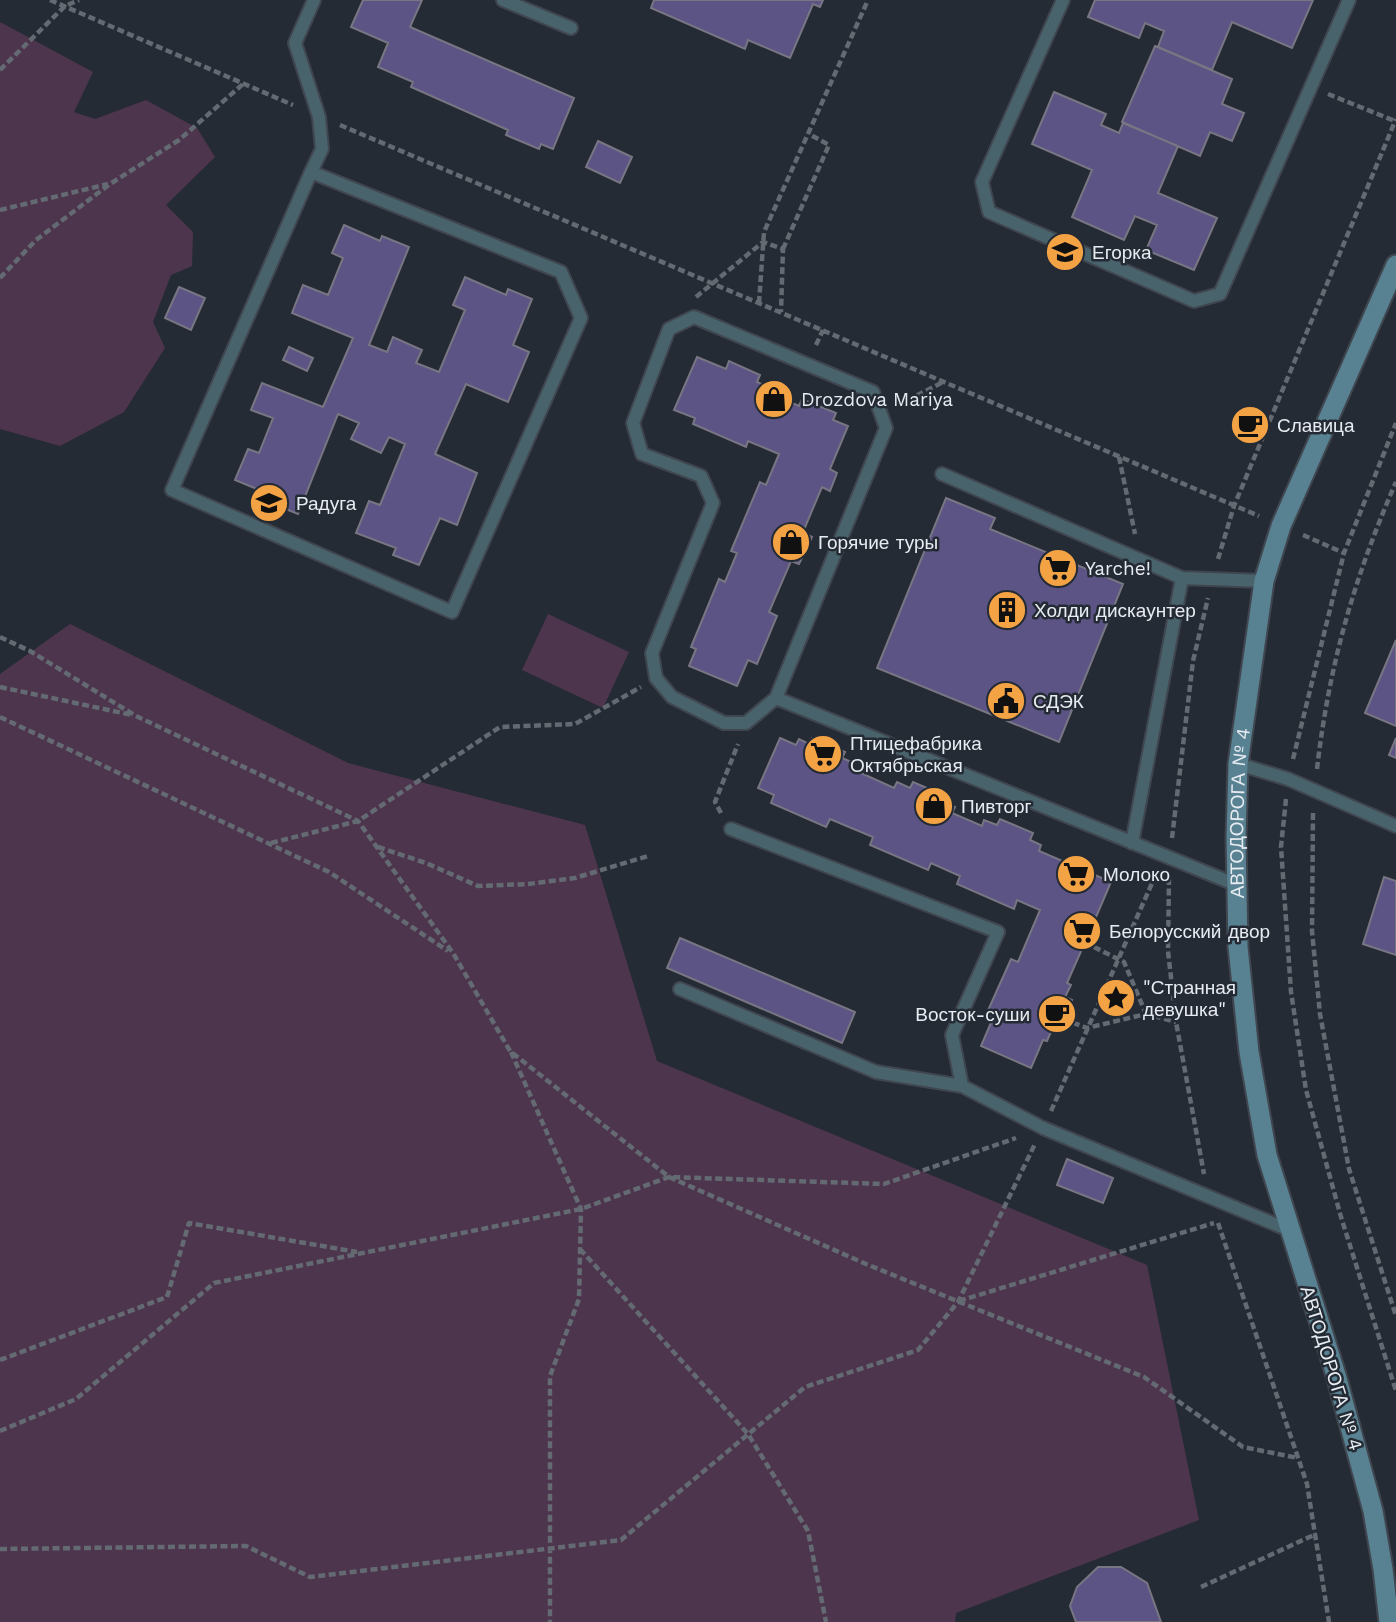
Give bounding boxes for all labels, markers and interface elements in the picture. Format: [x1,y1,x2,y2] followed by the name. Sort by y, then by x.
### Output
[1044,231,1086,273] school or university icon: Егорка
[1092,241,1152,264] place label: Егорка
[753,378,795,420] shop icon: Drozdova Mariya
[801,388,953,411] place label: Drozdova Mariya
[1229,404,1271,446] cafe icon: Славица
[1277,414,1355,437] place label: Славица
[248,482,290,524] school or university icon: Радуга
[296,492,357,515] place label: Радуга
[770,521,812,563] shop icon: Горячие туры
[818,531,938,554] place label: Горячие туры
[1037,547,1079,589] supermarket icon: Yarche!
[1085,557,1151,580] place label: Yarche!
[986,589,1028,631] building icon: Холди дискаунтер
[1034,599,1196,622] place label: Холди дискаунтер
[985,680,1027,722] public building icon: СДЭК
[1033,690,1084,713] place label: СДЭК
[1225,726,1255,899] street label: АВТОДОРОГА № 4
[850,732,982,777] place label: Птицефабрика Октябрьская
[802,733,844,775] supermarket icon: Птицефабрика Октябрьская
[913,785,955,827] shop icon: Пивторг
[961,795,1032,818] place label: Пивторг
[1055,853,1097,895] supermarket icon: Молоко
[1103,863,1170,886] place label: Молоко
[1061,910,1103,952] supermarket icon: Белорусский двор
[1109,920,1270,943] place label: Белорусский двор
[1143,976,1236,1021] place label: "Странная девушка"
[1095,977,1137,1019] place icon: "Странная девушка"
[1036,993,1078,1035] cafe icon: Восток-суши
[915,1003,1030,1026] place label: Восток-суши
[1296,1283,1368,1453] street label: АВТОДОРОГА № 4

